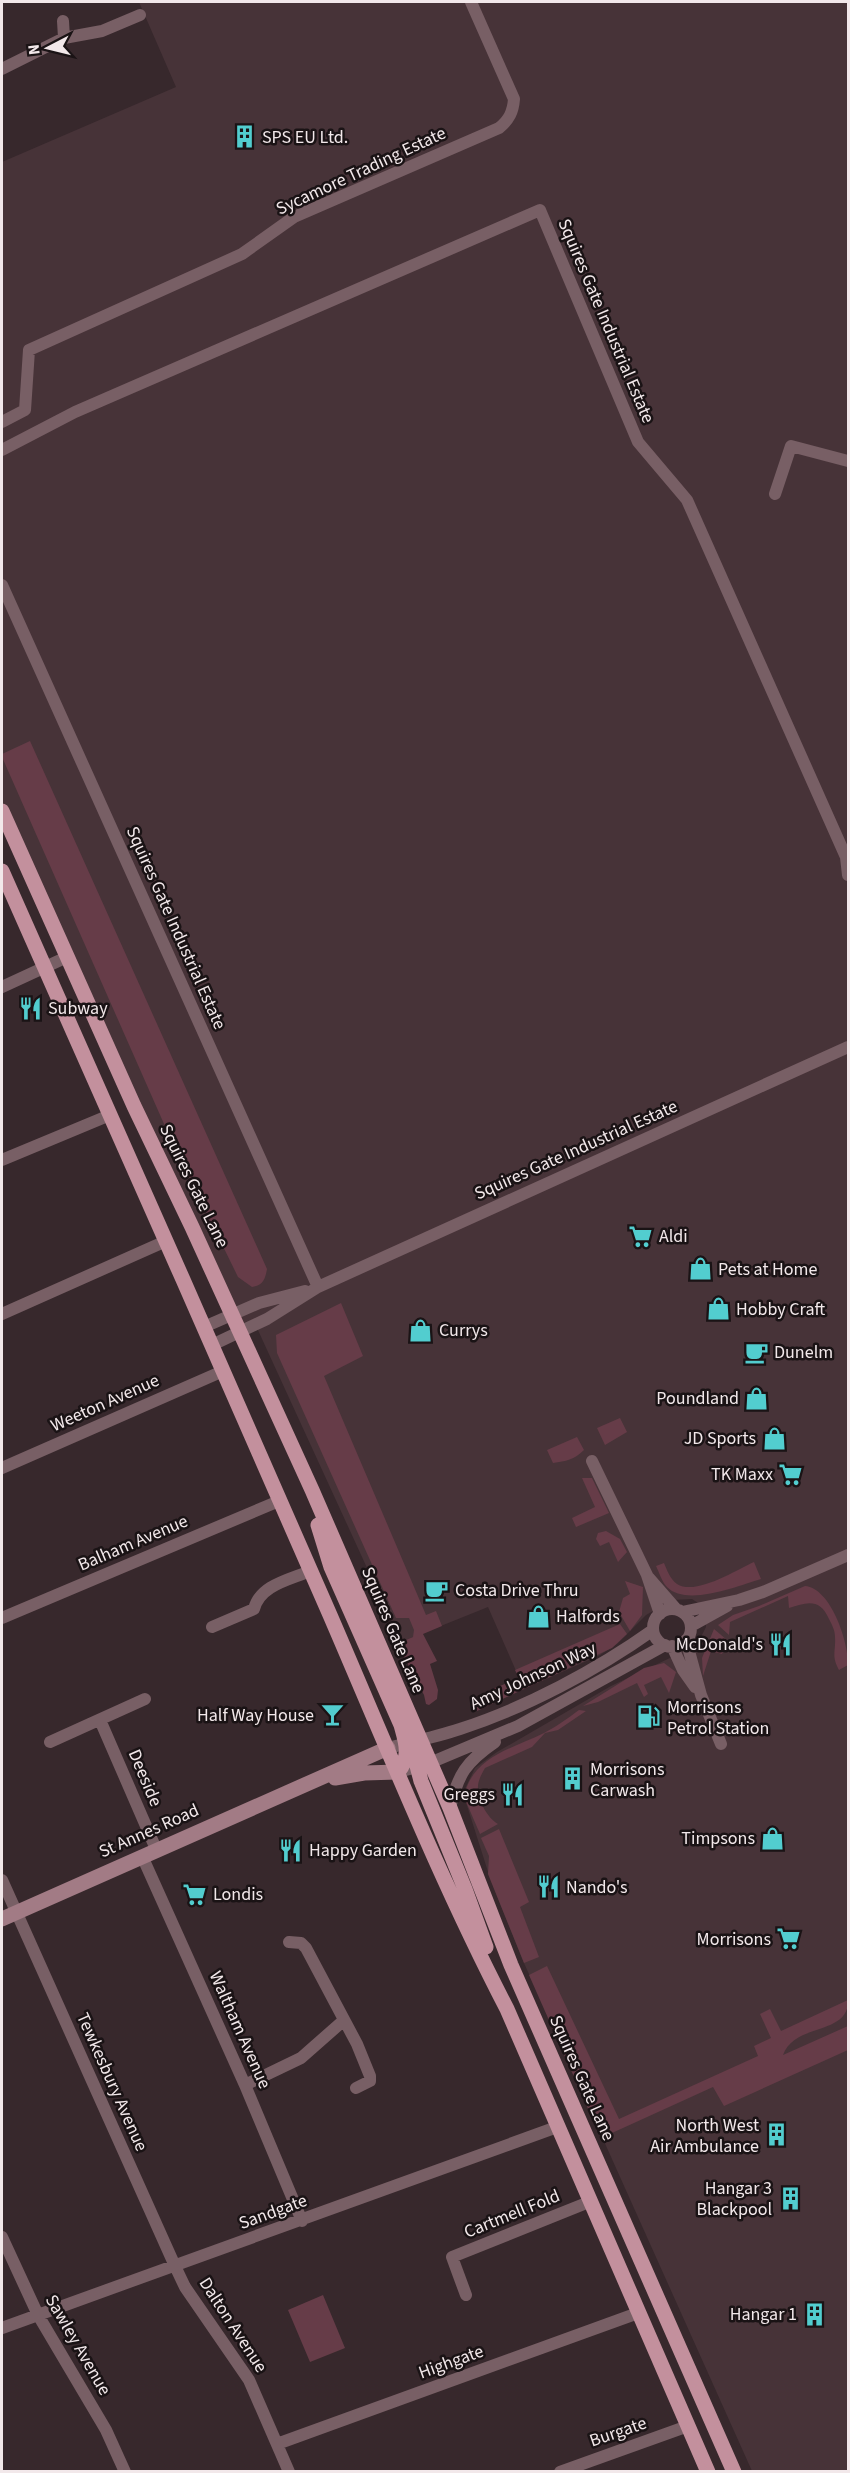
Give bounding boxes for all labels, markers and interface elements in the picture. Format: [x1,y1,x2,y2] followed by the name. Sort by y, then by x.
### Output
[18,18,78,78] north arrow
[23,43,46,56] text: N
[272,121,450,221] street label: Sycamore Trading Estate
[231,124,257,150] building icon: SPS EU Ltd.
[262,125,348,150] place label: SPS EU Ltd.
[552,215,660,427] street label: Squires Gate Industrial Estate
[120,823,232,1034] street label: Squires Gate Industrial Estate
[17,995,43,1021] restaurant icon: Subway
[48,996,108,1021] place label: Subway
[471,1094,682,1206] street label: Squires Gate Industrial Estate
[153,1120,235,1252] street label: Squires Gate Lane
[628,1223,654,1249] supermarket icon: Aldi
[659,1224,688,1249] place label: Aldi
[687,1256,713,1282] shop icon: Pets at Home
[718,1257,817,1282] place label: Pets at Home
[705,1296,731,1322] shop icon: Hobby Craft
[736,1297,826,1322] place label: Hobby Craft
[408,1317,434,1343] shop icon: Currys
[439,1318,488,1343] place label: Currys
[743,1339,769,1365] cafe icon: Dunelm
[774,1340,833,1365] place label: Dunelm
[47,1368,163,1438] street label: Weeton Avenue
[744,1385,770,1411] shop icon: Poundland
[656,1386,739,1411] place label: Poundland
[761,1425,787,1451] shop icon: JD Sports
[684,1426,756,1451] place label: JD Sports
[778,1461,804,1487] supermarket icon: TK Maxx
[711,1462,773,1487] place label: TK Maxx
[74,1509,192,1577] street label: Balham Avenue
[355,1563,431,1697] street label: Squires Gate Lane
[424,1577,450,1603] cafe icon: Costa Drive Thru
[455,1578,579,1603] place label: Costa Drive Thru
[525,1603,551,1629] shop icon: Halfords
[556,1604,620,1629] place label: Halfords
[768,1631,794,1657] restaurant icon: McDonald's
[676,1632,763,1657] place label: McDonald's
[466,1636,601,1716] street label: Amy Johnson Way
[667,1695,769,1741] place label: Morrisons Petrol Station
[319,1702,345,1728] bar icon: Half Way House
[197,1703,314,1728] place label: Half Way House
[636,1704,662,1730] fuel station icon: Morrisons Petrol Station
[122,1746,168,1810] street label: Deeside
[590,1757,664,1803] place label: Morrisons Carwash
[559,1766,585,1792] building icon: Morrisons Carwash
[500,1781,526,1807] restaurant icon: Greggs
[443,1782,495,1807] place label: Greggs
[95,1798,203,1864] street label: St Annes Road
[760,1825,786,1851] shop icon: Timpsons
[681,1826,755,1851] place label: Timpsons
[278,1837,304,1863] restaurant icon: Happy Garden
[309,1838,417,1863] place label: Happy Garden
[535,1874,561,1900] restaurant icon: Nando's
[566,1875,627,1900] place label: Nando's
[182,1881,208,1907] supermarket icon: Londis
[213,1882,263,1907] place label: Londis
[776,1926,802,1952] supermarket icon: Morrisons
[697,1927,771,1952] place label: Morrisons
[203,1967,277,2093] street label: Waltham Avenue
[70,2009,154,2155] street label: Tewkesbury Avenue
[543,2011,621,2145] street label: Squires Gate Lane
[650,2113,759,2159] place label: North West Air Ambulance
[764,2122,790,2148] building icon: North West Air Ambulance
[697,2176,772,2222] place label: Hangar 3 Blackpool
[460,2183,564,2245] street label: Cartmell Fold
[777,2185,803,2211] building icon: Hangar 3 Blackpool
[235,2188,311,2236] street label: Sandgate
[193,2272,273,2378] street label: Dalton Avenue
[39,2290,117,2400] street label: Sawley Avenue
[802,2301,828,2327] building icon: Hangar 1
[730,2302,797,2327] place label: Hangar 1
[415,2339,487,2385] street label: Highgate
[586,2411,650,2453] street label: Burgate

